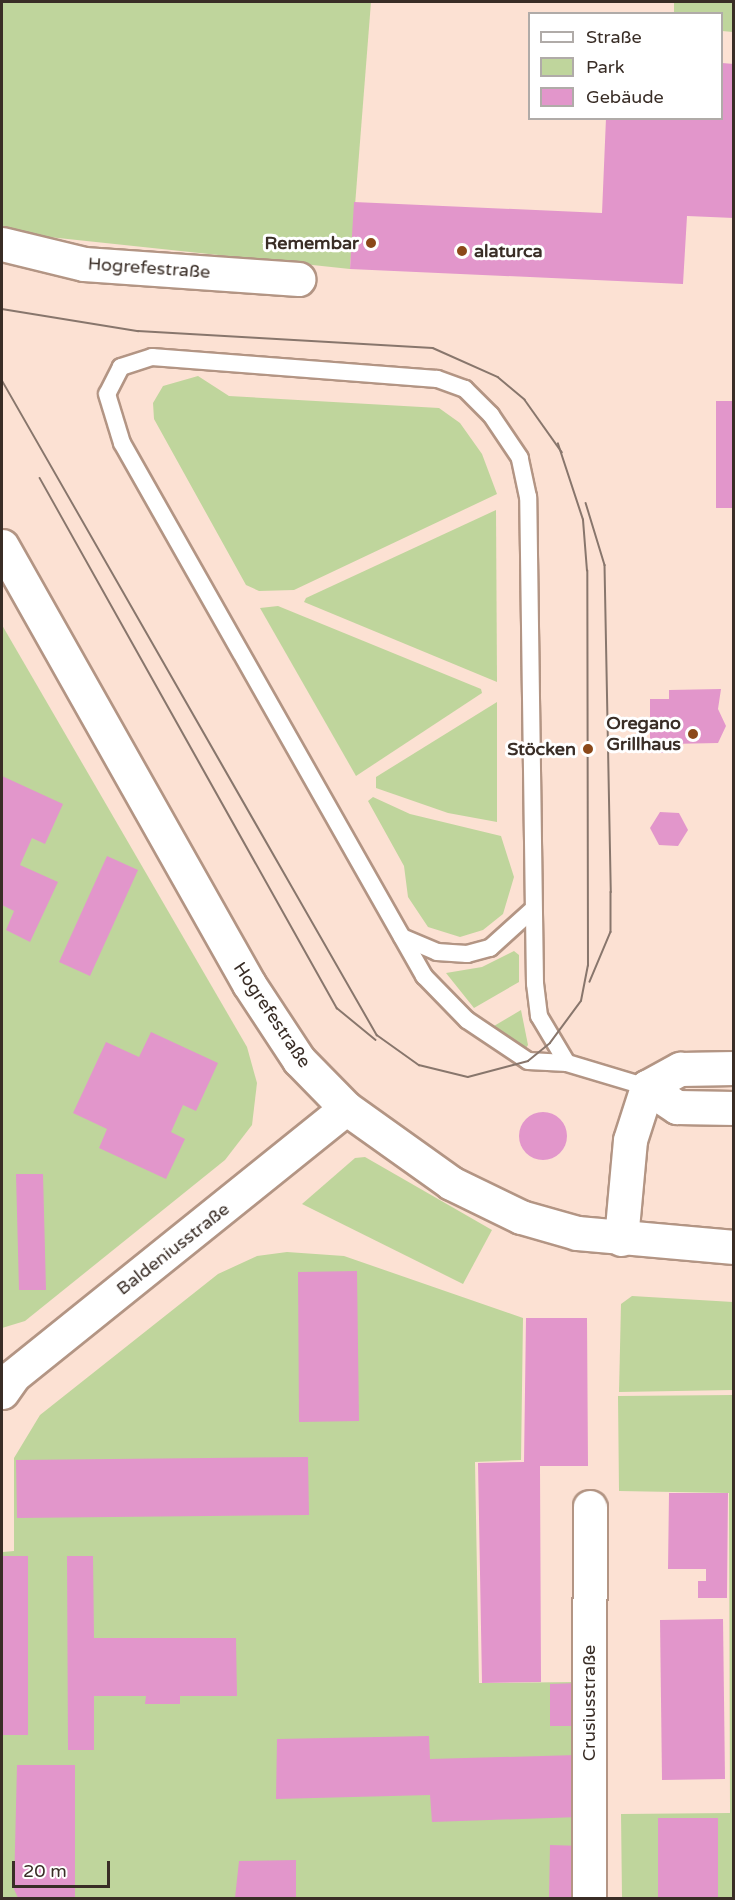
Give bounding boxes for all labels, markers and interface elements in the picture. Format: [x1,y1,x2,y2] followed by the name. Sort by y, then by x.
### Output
[528,12,723,120] legend
[586,26,642,48] text: Straße
[586,56,624,78] text: Park
[586,86,664,108] text: Gebäude
[264,232,359,254] place label: Remembar
[364,236,378,250] marker: Remembar
[474,240,543,262] place label: alaturca
[455,244,469,258] marker: alaturca
[87,253,211,283] street label: Hogrefestraße
[606,713,681,756] place label: Oregano Grillhaus
[686,727,700,741] marker: Oregano Grillhaus
[507,738,576,760] place label: Stöcken
[581,742,595,756] marker: Stöcken
[229,958,315,1072] street label: Hogrefestraße
[112,1198,234,1300] street label: Baldeniusstraße
[578,1645,600,1761] street label: Crusiusstraße
[15,1849,112,1887] scale bar
[23,1860,67,1882] text: 20 m

